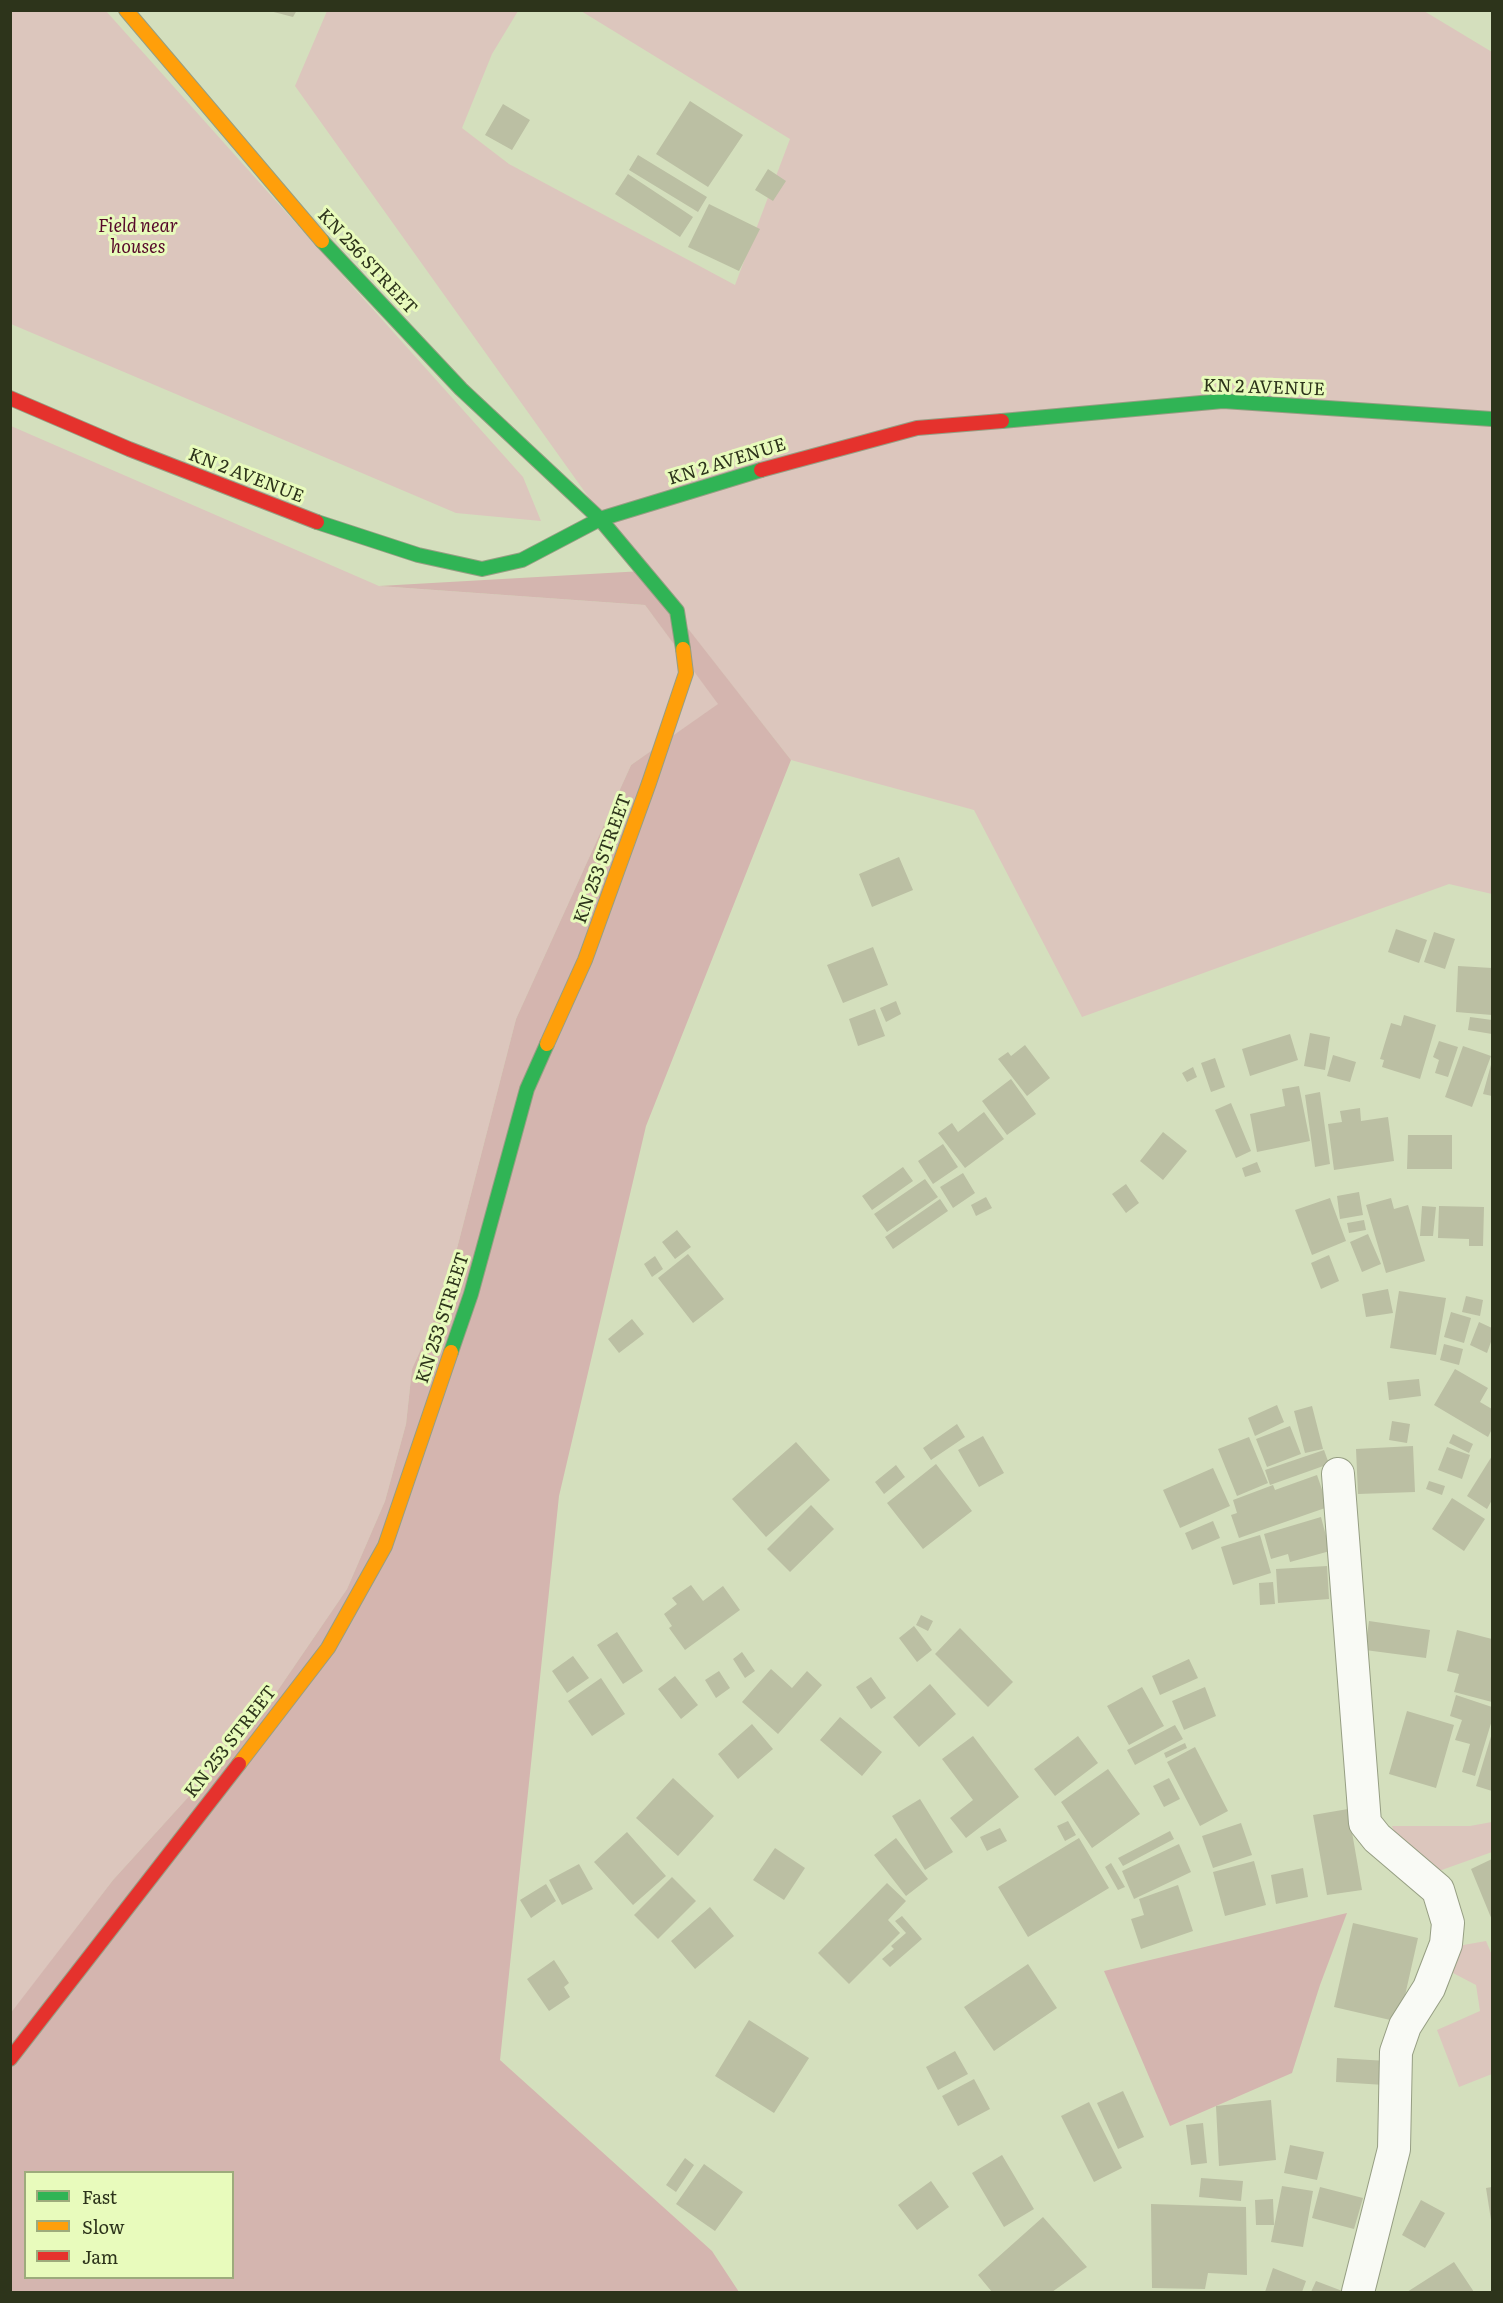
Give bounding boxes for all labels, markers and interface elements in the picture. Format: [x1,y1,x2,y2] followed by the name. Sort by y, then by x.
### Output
[313,205,421,319] street label: KN 256 STREET
[98,216,178,258] park label: Field near houses
[1203,375,1325,401] street label: KN 2 AVENUE
[665,434,789,490] street label: KN 2 AVENUE
[185,444,307,508] street label: KN 2 AVENUE
[570,791,636,927] street label: KN 253 STREET
[412,1250,474,1386] street label: KN 253 STREET
[181,1682,281,1802] street label: KN 253 STREET
[24,2171,234,2279] legend
[82,2183,117,2210] text: Fast
[82,2213,124,2240] text: Slow
[82,2243,118,2270] text: Jam

